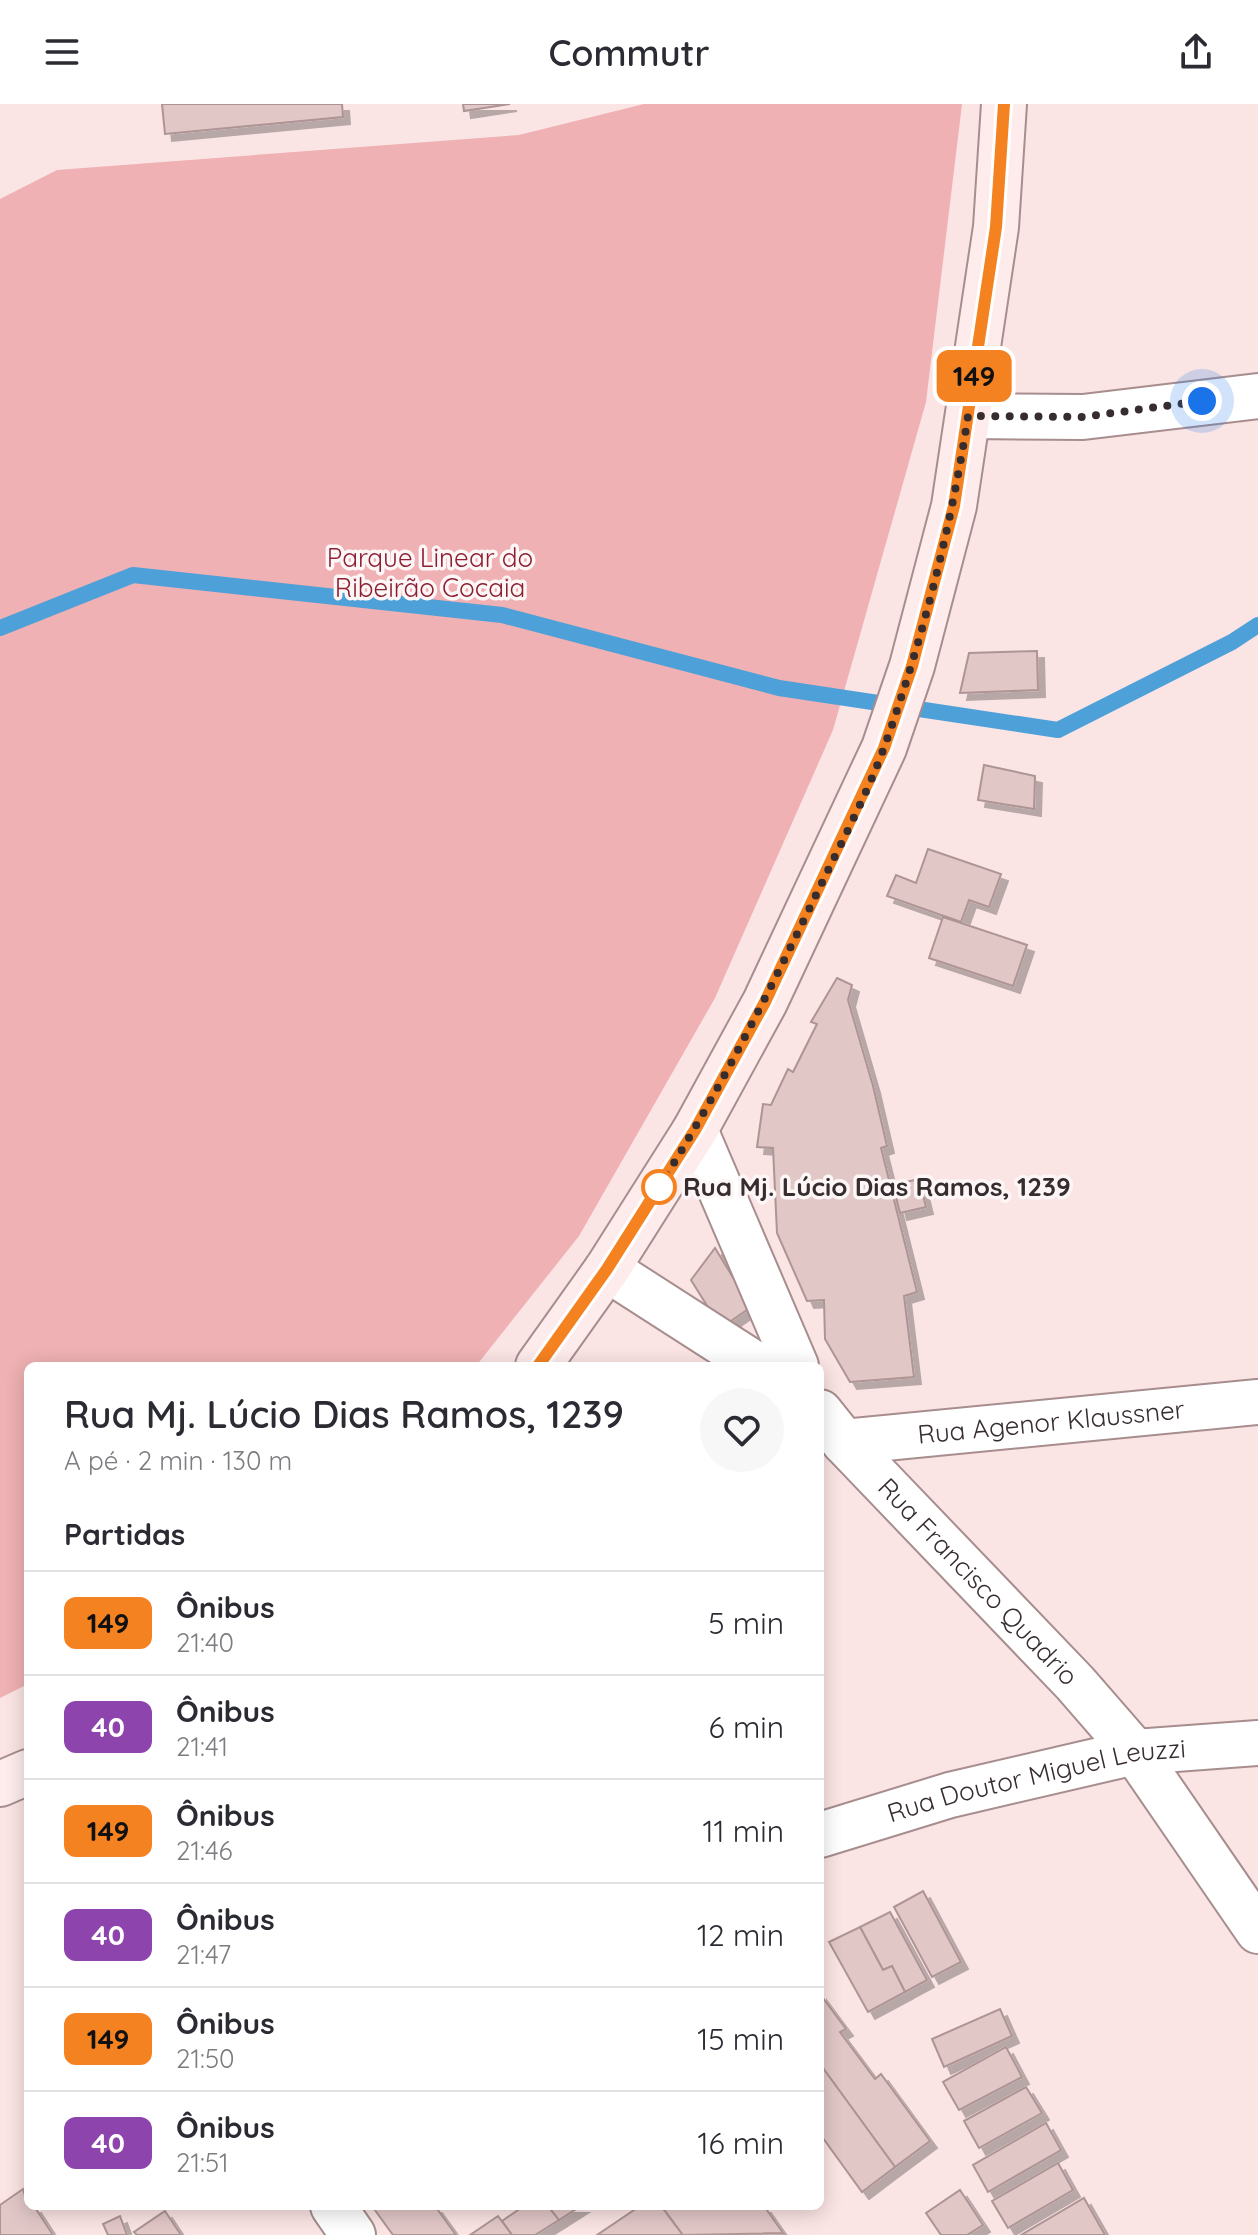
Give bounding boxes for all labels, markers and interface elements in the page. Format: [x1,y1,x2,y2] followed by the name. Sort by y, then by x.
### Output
[40,30,84,74] icon: menu
[548,30,710,75] text: Commutr
[1174,30,1218,74] icon: share
[928,350,1020,402] line badge: 149
[953,358,995,393] text: 149
[1182,381,1222,421] your location
[327,541,533,604] park label: Parque Linear do Ribeirão Cocaia
[642,1170,676,1204] marker: Rua Mj. Lúcio Dias Ramos, 1239
[683,1170,1071,1203] place label: Rua Mj. Lúcio Dias Ramos, 1239
[700,1388,784,1472] button: heart
[64,1390,624,1438] text: Rua Mj. Lúcio Dias Ramos, 1239
[916,1392,1186,1451] street label: Rua Agenor Klaussner
[64,1444,292,1477] text: A pé · 2 min · 130 m
[871,1471,1085,1692] street label: Rua Francisco Quadrio
[64,1515,185,1553] text: Partidas
[176,1588,275,1626] text: Ônibus
[708,1604,784,1642] text: 5 min
[87,1605,129,1640] text: 149
[176,1626,234,1659] text: 21:40
[176,1692,275,1730] text: Ônibus
[709,1708,784,1746] text: 6 min
[91,1709,125,1744] text: 40
[176,1730,228,1763] text: 21:41
[883,1731,1187,1829] street label: Rua Doutor Miguel Leuzzi
[176,1796,275,1834] text: Ônibus
[702,1812,784,1850] text: 11 min
[87,1813,129,1848] text: 149
[176,1834,233,1867] text: 21:46
[176,1900,275,1938] text: Ônibus
[697,1916,784,1954] text: 12 min
[91,1917,125,1952] text: 40
[176,1938,231,1971] text: 21:47
[176,2004,275,2042] text: Ônibus
[697,2020,784,2058] text: 15 min
[87,2021,129,2056] text: 149
[176,2042,235,2075] text: 21:50
[176,2108,275,2146] text: Ônibus
[697,2124,784,2162] text: 16 min
[91,2125,125,2160] text: 40
[176,2146,229,2179] text: 21:51

